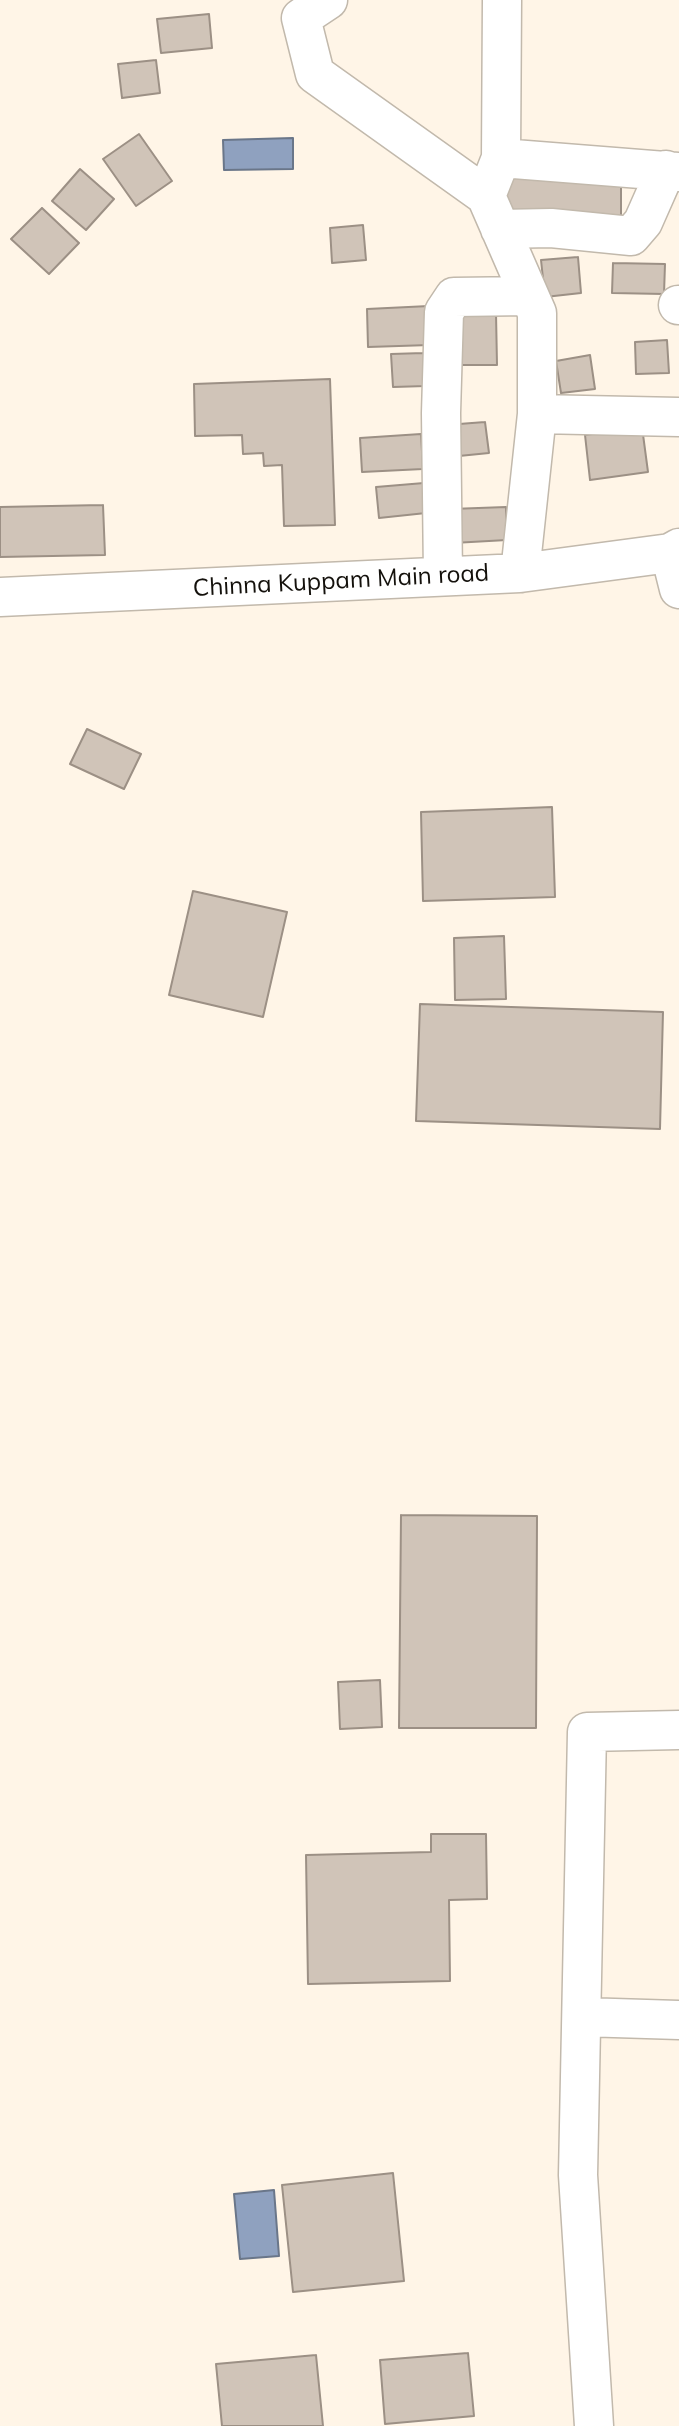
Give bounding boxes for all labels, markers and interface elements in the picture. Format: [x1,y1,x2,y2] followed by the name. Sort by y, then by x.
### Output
[192,559,490,603] street label: Chinna Kuppam Main road

